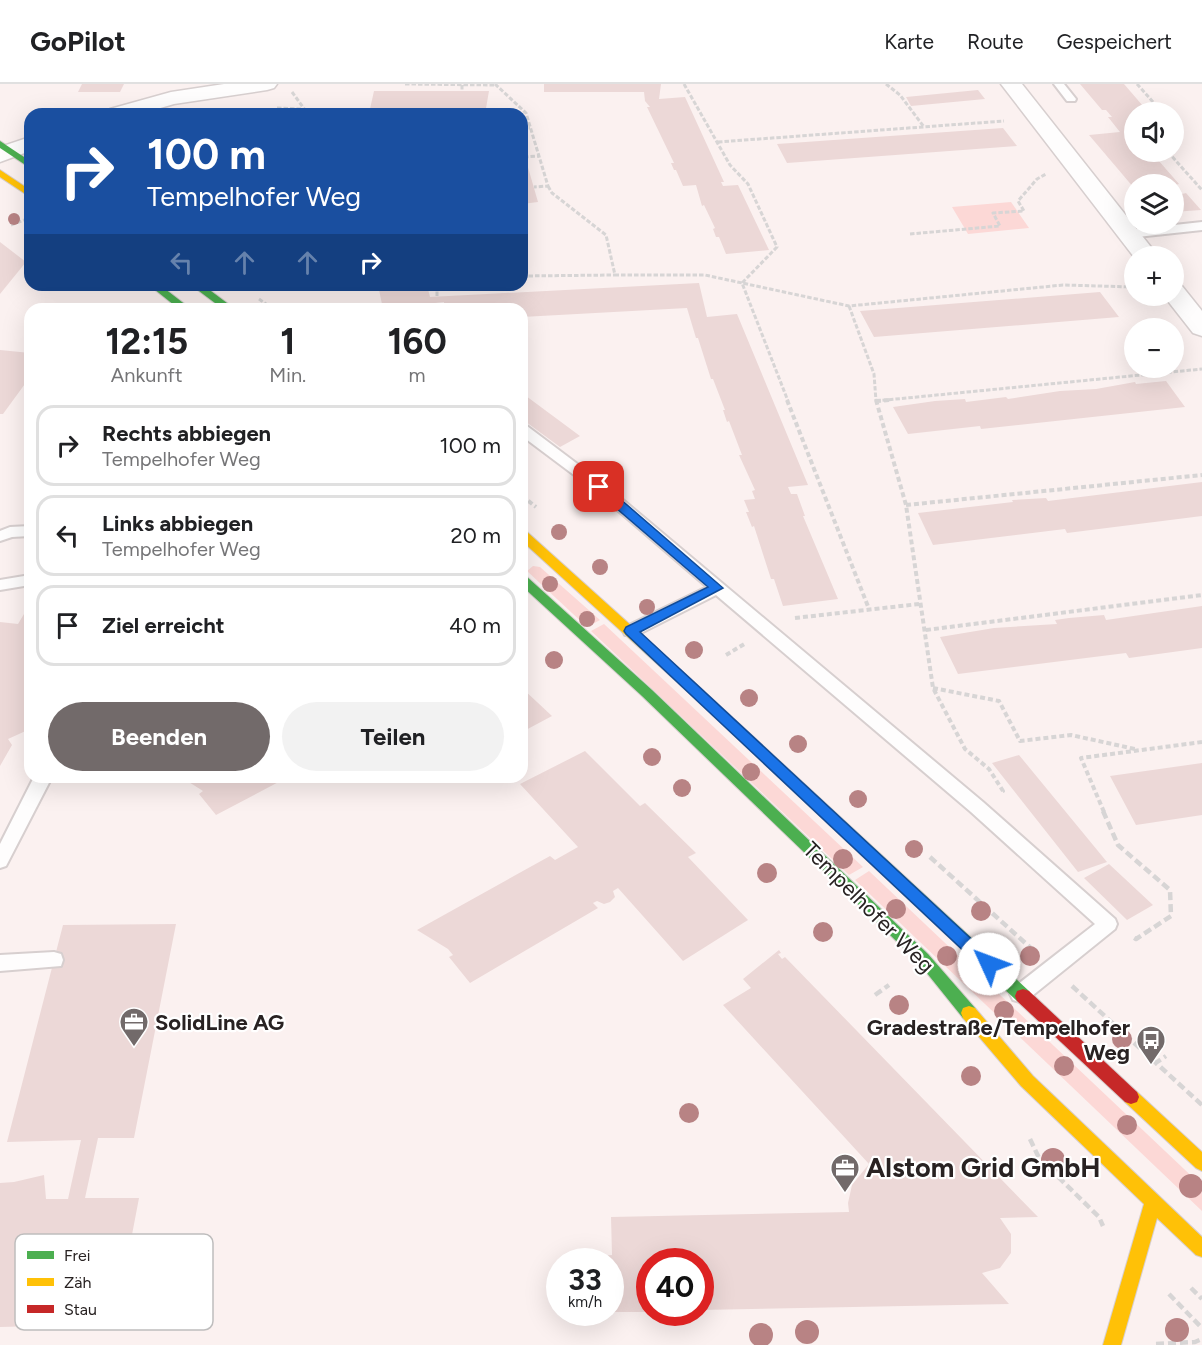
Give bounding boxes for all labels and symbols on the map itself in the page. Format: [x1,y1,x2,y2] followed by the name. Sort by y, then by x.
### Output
[573,461,624,512] pin
[797,836,940,979] street label: Tempelhofer Weg
[957,932,1021,996] position arrow
[118,1006,150,1048] office icon: SolidLine AG
[155,1009,284,1036] place label: SolidLine AG
[867,1014,1131,1066] place label: Gradestraße/Tempelhofer Weg
[1135,1024,1167,1066] bus stop icon: Gradestraße/Tempelhofer Weg
[866,1151,1101,1184] place label: Alstom Grid GmbH
[829,1152,861,1194] office icon: Alstom Grid GmbH
[15,1234,213,1330] legend
[64,1246,90,1265] text: Frei
[636,1248,714,1326] speed limit sign: 40
[64,1273,91,1292] text: Zäh
[64,1300,97,1319] text: Stau

